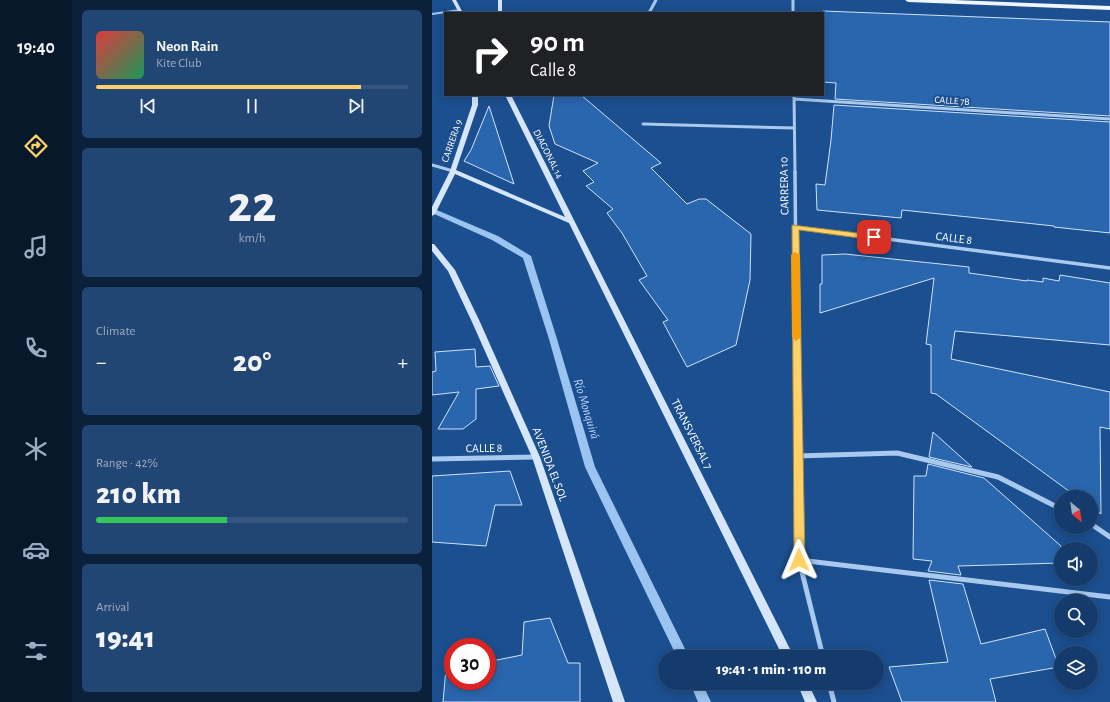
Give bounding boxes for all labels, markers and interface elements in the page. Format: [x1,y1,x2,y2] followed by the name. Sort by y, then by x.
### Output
[464,28,516,80] icon: right
[530,29,585,57] text: 90 m
[17,39,55,57] text: 19:40
[156,39,218,54] text: Neon Rain
[156,57,202,70] text: Kite Club
[530,62,576,80] text: Calle 8
[137,95,159,117] icon: previous
[241,95,263,117] icon: pause
[345,95,367,117] icon: next
[934,95,970,107] street label: CALLE 7B
[440,118,464,164] street label: CARRERA 9
[531,128,565,180] street label: DIAGONAL 14
[22,132,50,160] icon: directions
[777,157,791,215] street label: CARRERA 10
[228,179,276,231] text: 22
[857,220,891,254] pin
[863,226,885,248] icon: arrive
[935,230,973,246] street label: CALLE 8
[239,232,265,245] text: km/h
[22,233,50,261] icon: music
[96,325,135,338] text: Climate
[22,334,50,362] icon: phone
[233,347,271,377] text: 20°
[96,351,107,373] text: −
[397,351,408,373] text: +
[571,377,601,441] water label: Río Monquirá
[669,397,715,471] street label: TRANSVERSAL 7
[530,425,570,503] street label: AVENIDA EL SOL
[22,435,50,463] icon: climate
[466,442,503,454] street label: CALLE 8
[96,457,158,470] text: Range · 42%
[96,479,181,509] text: 210 km
[1054,490,1098,534] north arrow
[1054,490,1098,690] map controls
[22,536,50,564] icon: car
[778,539,820,581] position arrow
[1054,542,1098,586] button: sound
[1054,594,1098,638] button: search
[96,601,129,614] text: Arrival
[96,623,155,653] text: 19:41
[22,637,50,665] icon: filters
[444,638,496,690] speed limit sign: 30
[1054,646,1098,690] button: layers
[716,662,826,677] text: 19:41 · 1 min · 110 m

